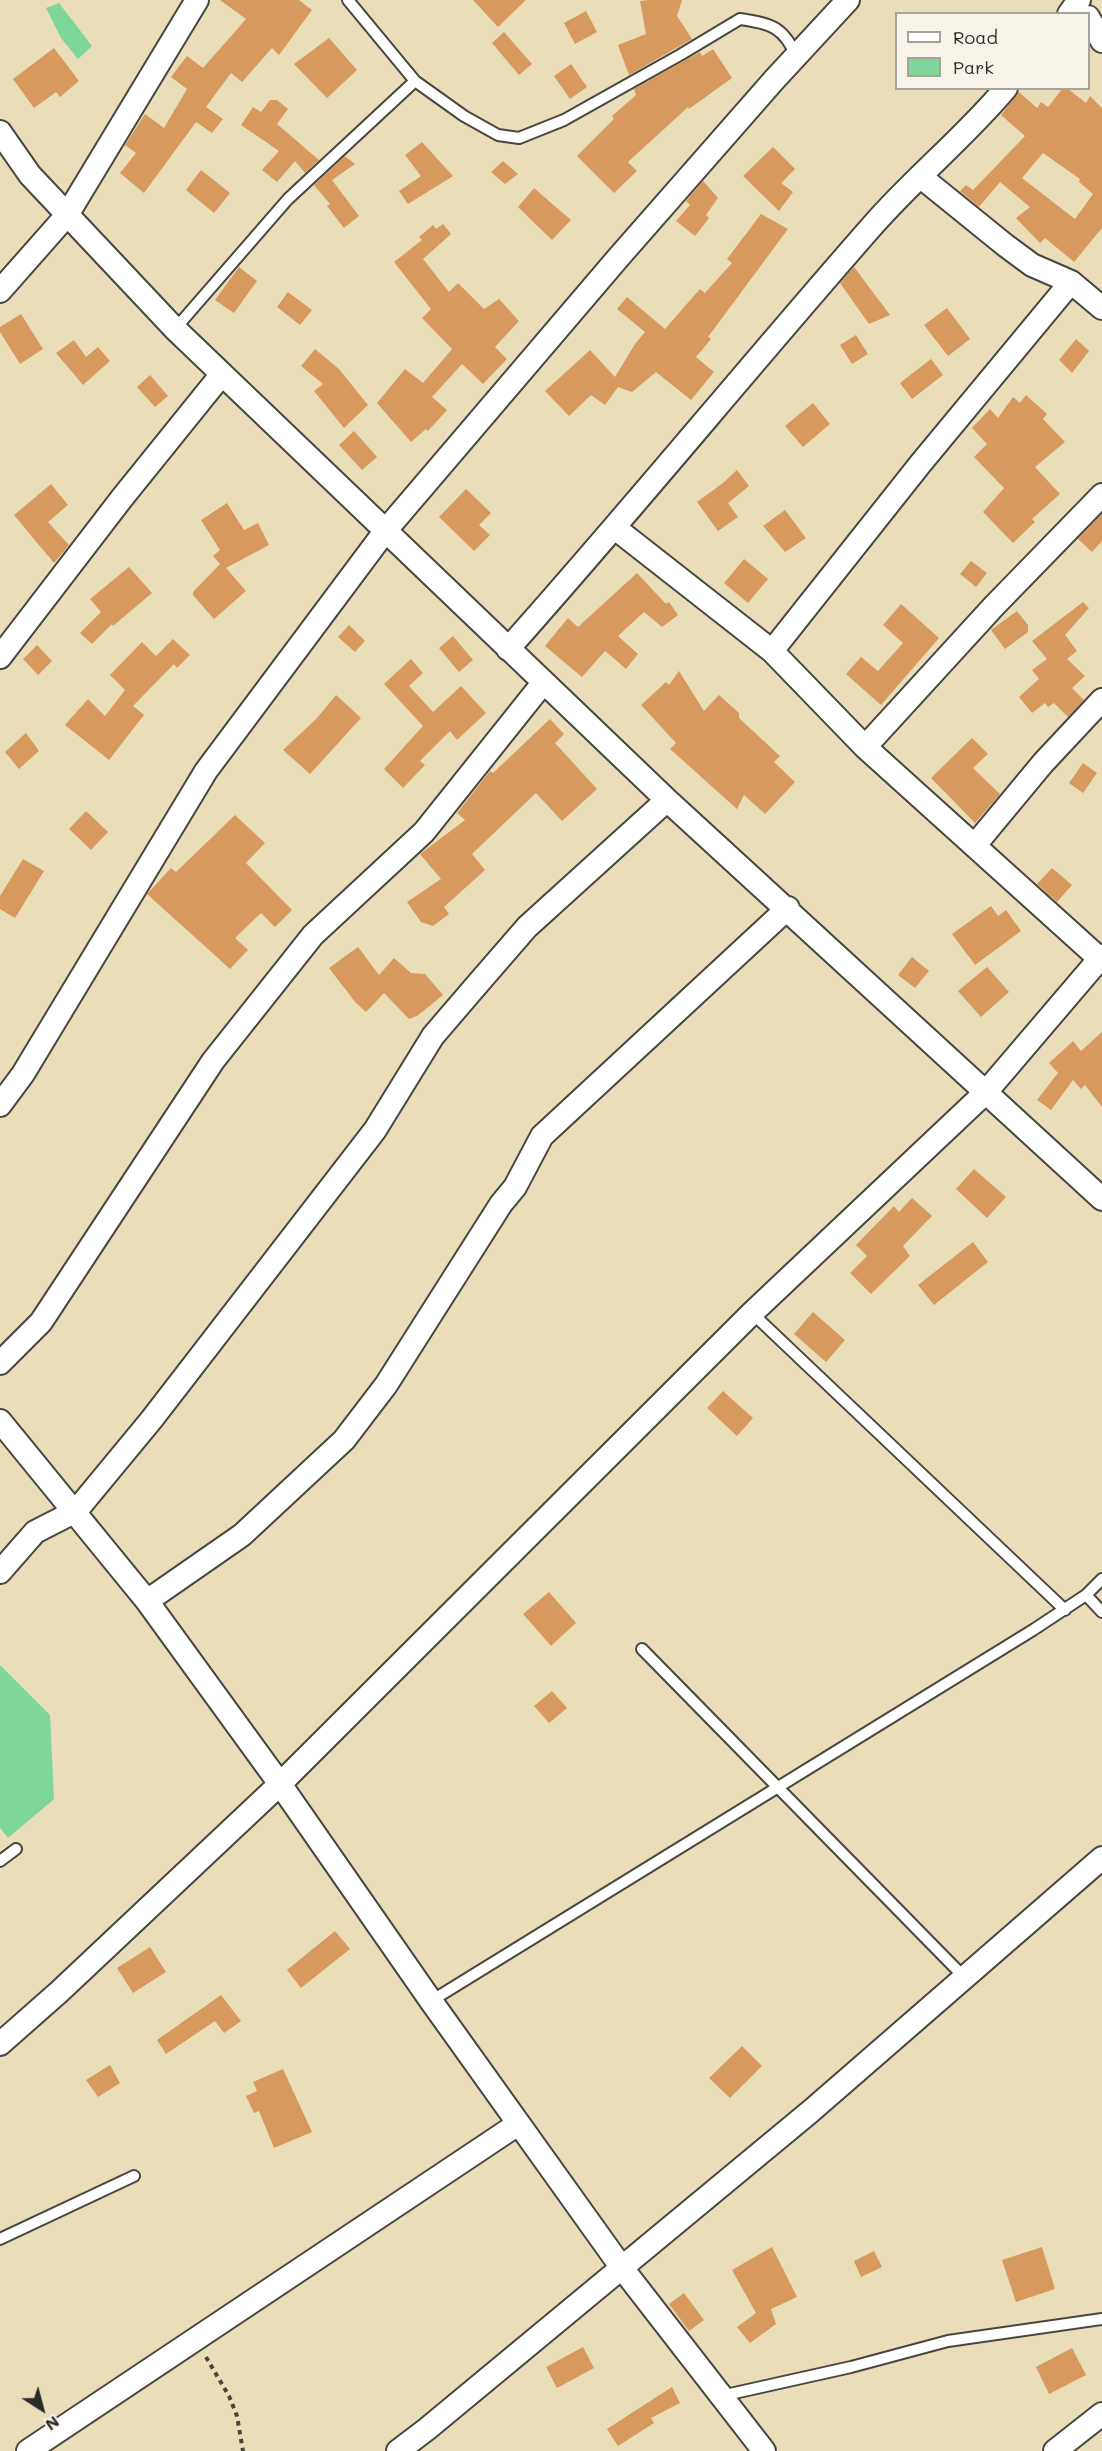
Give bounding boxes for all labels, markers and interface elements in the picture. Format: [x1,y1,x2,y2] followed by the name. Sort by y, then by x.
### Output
[895,12,1090,90] legend
[953,25,998,49] text: Road
[953,55,994,79] text: Park
[12,2379,72,2439] north arrow
[42,2412,64,2436] text: N

